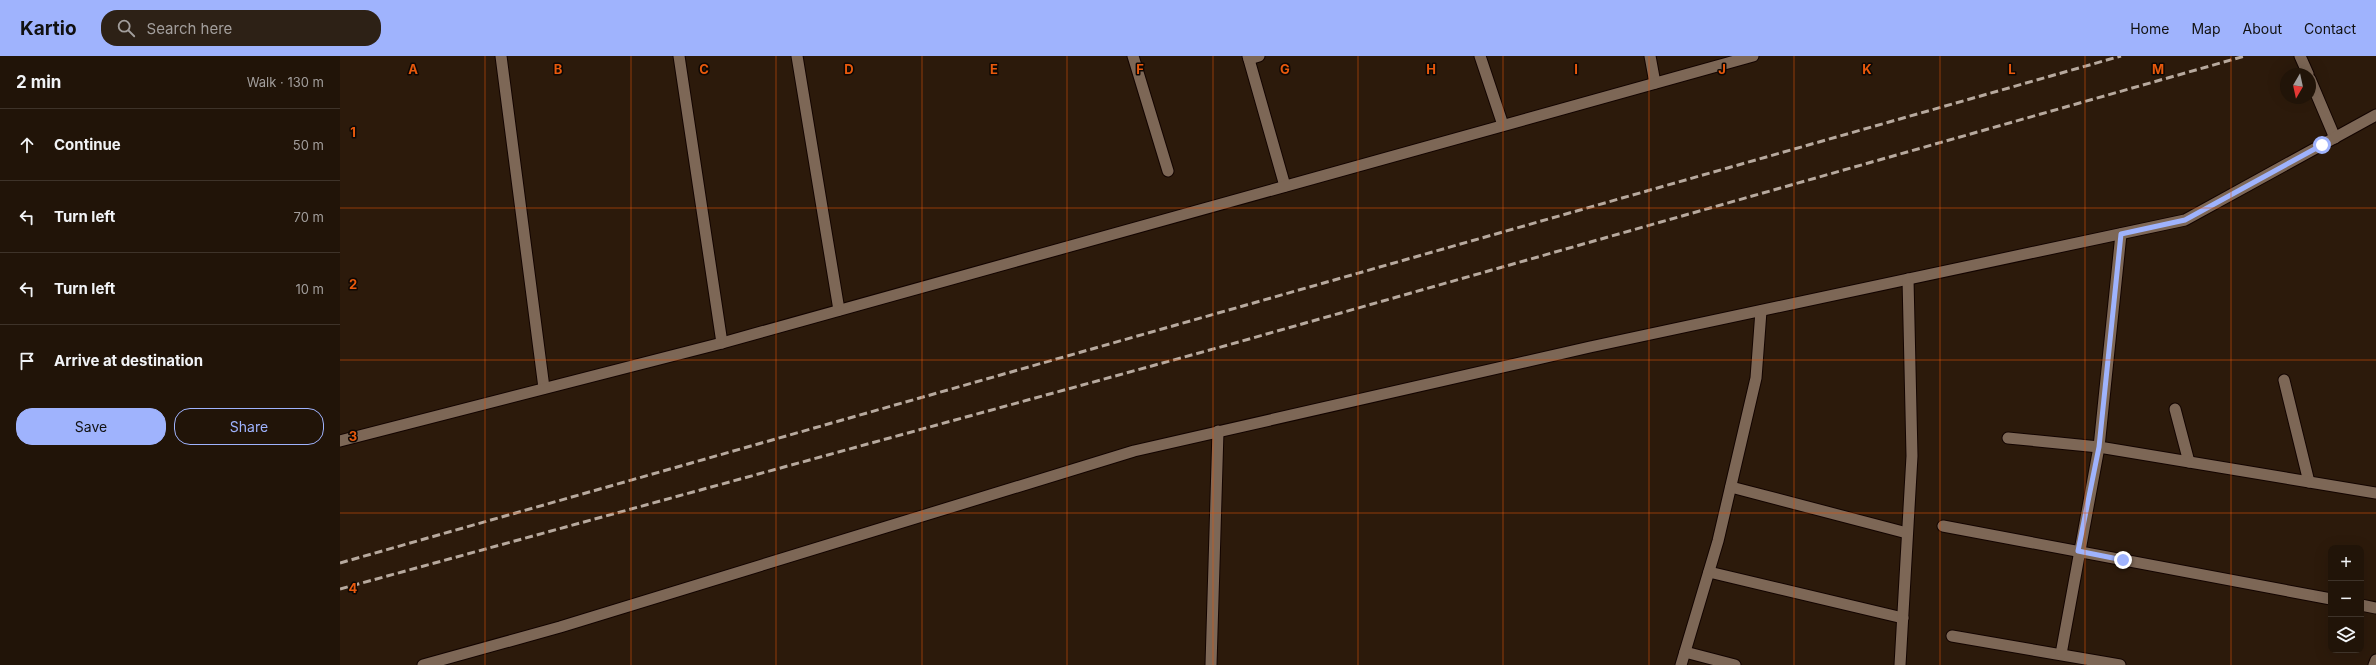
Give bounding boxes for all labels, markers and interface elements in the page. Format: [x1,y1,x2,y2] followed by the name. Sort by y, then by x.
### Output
[101,10,381,46] search box
[20,17,77,40] text: Kartio
[115,17,137,39] icon: search
[147,19,232,38] text: Search here
[2130,20,2169,37] text: Home
[2191,20,2221,37] text: Map
[2243,20,2282,37] text: About
[2304,20,2356,37] text: Contact
[408,61,418,77] text: A
[554,61,563,77] text: B
[699,61,709,77] text: C
[844,61,854,77] text: D
[990,61,998,77] text: E
[1136,61,1144,77] text: F
[1280,61,1290,77] text: G
[1426,61,1436,77] text: H
[1574,61,1578,77] text: I
[1718,61,1726,77] text: J
[1862,61,1872,77] text: K
[2008,61,2016,77] text: L
[2152,61,2164,77] text: M
[2280,68,2316,104] north arrow
[16,72,61,92] text: 2 min
[247,74,324,90] text: Walk · 130 m
[350,124,356,140] text: 1
[16,134,38,156] icon: ahead
[54,135,121,154] text: Continue
[2313,136,2331,154] route start
[293,137,324,153] text: 50 m
[16,206,38,228] icon: left
[54,207,115,226] text: Turn left
[294,209,324,225] text: 70 m
[349,276,357,292] text: 2
[16,278,38,300] icon: left
[54,279,115,298] text: Turn left
[295,281,324,297] text: 10 m
[16,350,38,372] icon: arrive
[54,351,203,370] text: Arrive at destination
[16,408,166,445] button: Save
[174,408,324,445] button: Share
[349,428,357,444] text: 3
[2328,545,2364,653] map controls
[2328,545,2364,581] button: +
[2114,551,2132,569] route end
[349,580,358,596] text: 4
[2328,581,2364,617] button: −
[2328,617,2364,653] button: layers

